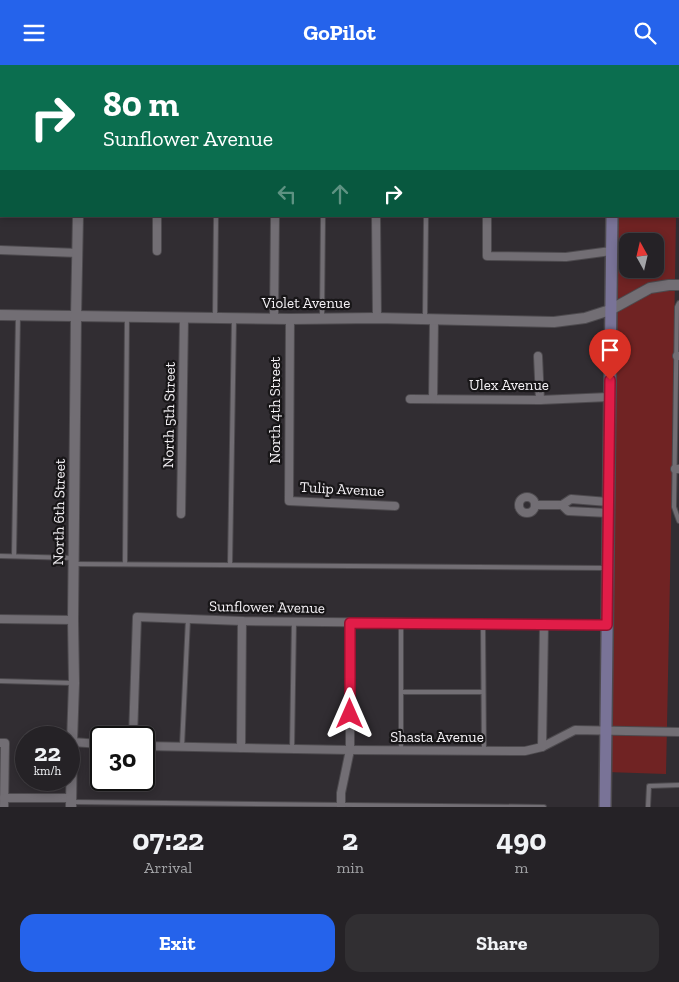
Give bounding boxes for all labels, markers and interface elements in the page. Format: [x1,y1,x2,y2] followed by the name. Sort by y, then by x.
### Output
[20,19,48,47] icon: menu
[303,19,376,46] text: GoPilot
[631,19,659,47] icon: search
[103,83,179,125] text: 80 m
[20,85,85,150] icon: right
[103,125,273,152] text: Sunflower Avenue
[273,180,301,208] icon: left
[326,180,354,208] icon: ahead
[379,180,407,208] icon: right
[619,233,664,277] north arrow
[619,233,664,278] map controls
[261,294,350,312] street label: Violet Avenue
[589,329,631,380] pin
[596,336,624,364] icon: arrive
[266,356,284,463] street label: North 4th Street
[159,361,179,468] street label: North 5th Street
[469,376,549,394] street label: Ulex Avenue
[49,458,69,565] street label: North 6th Street
[299,478,385,500] street label: Tulip Avenue
[209,597,325,617] street label: Sunflower Avenue
[323,687,375,739] position arrow
[90,726,155,791] speed limit sign: 30
[390,728,484,746] street label: Shasta Avenue
[34,737,61,767] text: 22
[34,764,61,778] text: km/h
[132,822,204,858] text: 07:22
[342,822,358,858] text: 2
[496,822,547,858] text: 490
[144,858,192,877] text: Arrival
[336,858,364,877] text: min
[515,858,528,877] text: m
[20,914,335,972] button: Exit
[345,914,659,972] button: Share

